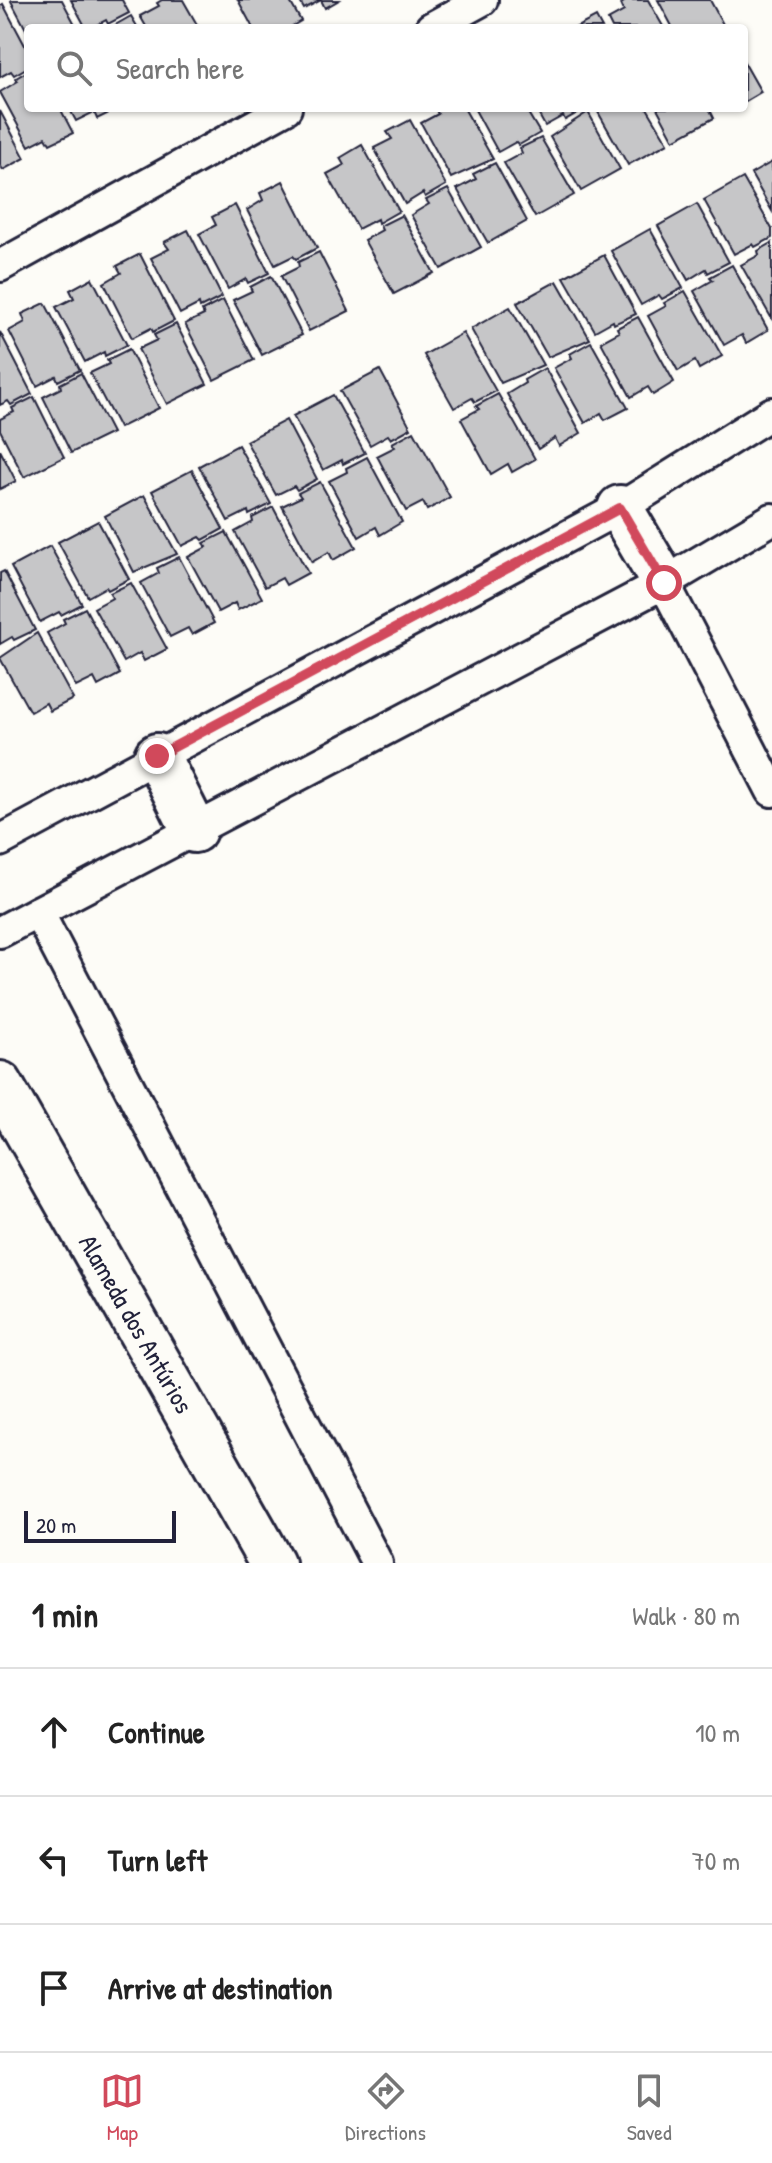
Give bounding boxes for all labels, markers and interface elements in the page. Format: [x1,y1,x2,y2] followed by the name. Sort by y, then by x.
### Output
[24,24,748,112] search box
[52,46,96,90] icon: search
[116,48,244,88] text: Search here
[646,565,682,601] route start
[139,738,175,774] route end
[71,1228,202,1419] street label: Alameda dos Antúrios
[24,1507,176,1543] scale bar
[36,1510,76,1540] text: 20 m
[32,1592,98,1638] text: 1 min
[632,1598,740,1633] text: Walk · 80 m
[32,1710,76,1754] icon: ahead
[108,1712,205,1752] text: Continue
[695,1715,740,1750] text: 10 m
[32,1838,76,1882] icon: left
[108,1840,207,1880] text: Turn left
[692,1843,740,1878] text: 70 m
[32,1966,76,2010] icon: arrive
[108,1968,333,2008] text: Arrive at destination
[100,2069,144,2147] tab: Map
[345,2069,426,2147] tab: Directions
[627,2069,672,2147] tab: Saved

